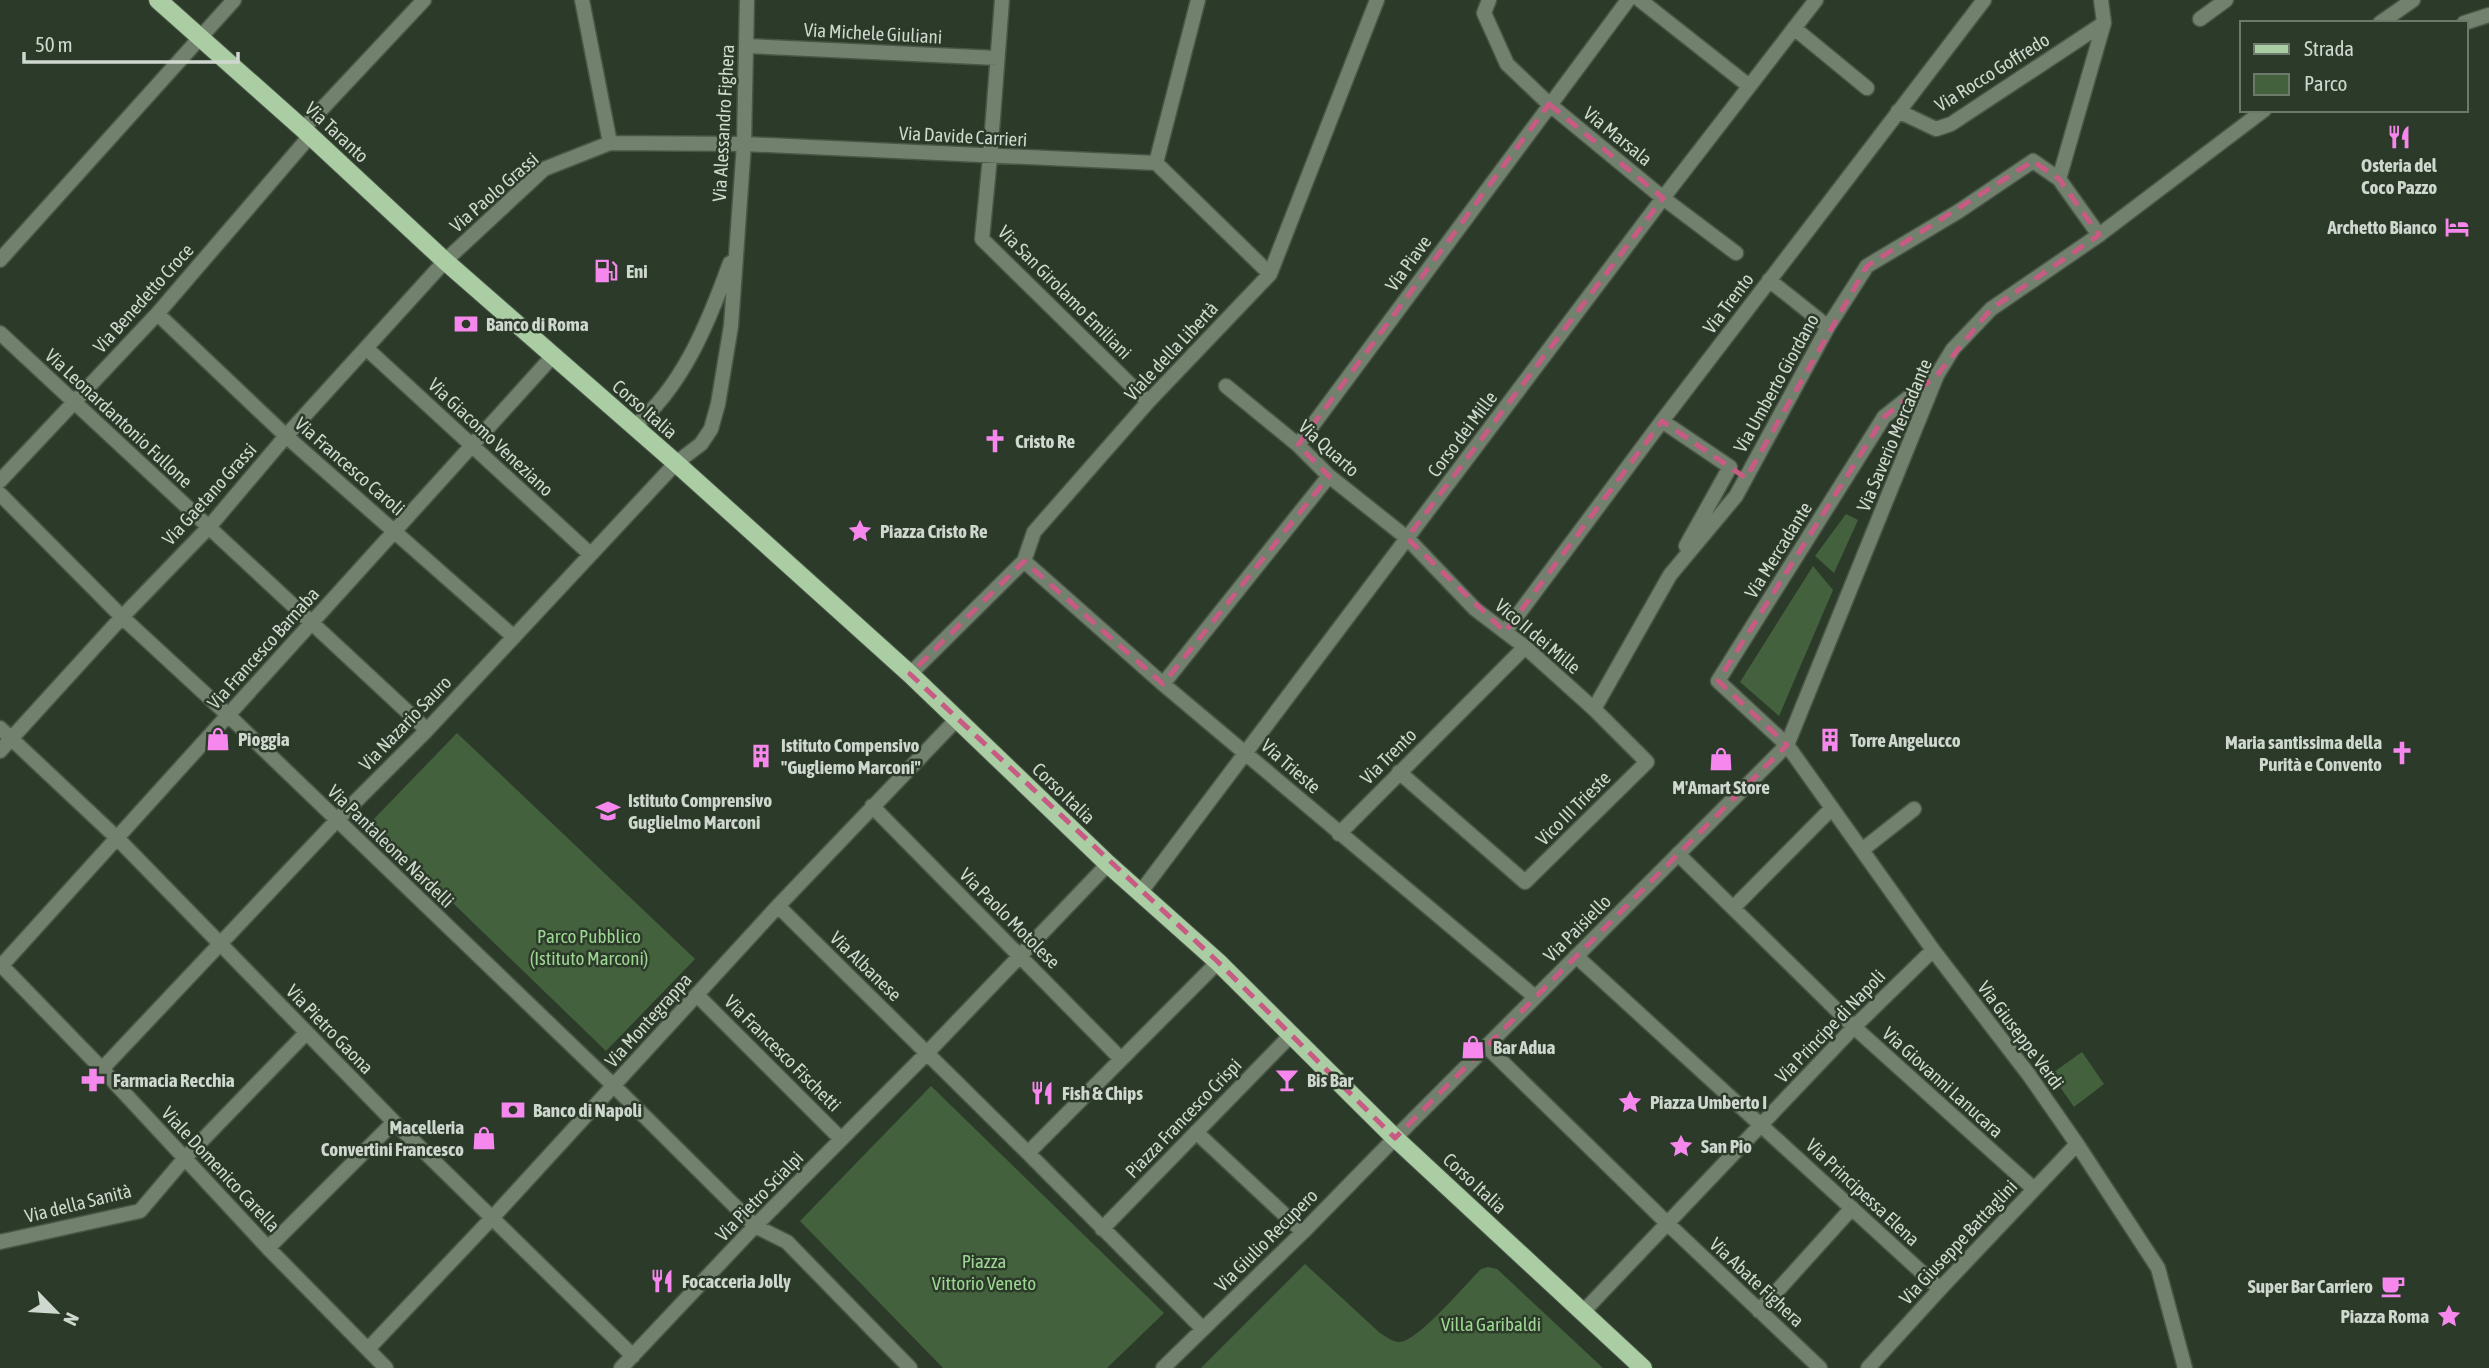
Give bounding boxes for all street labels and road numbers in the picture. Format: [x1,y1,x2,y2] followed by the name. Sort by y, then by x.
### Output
[803,18,943,48] street label: Via Michele Giuliani
[1931,28,2053,116] street label: Via Rocco Goffredo
[708,44,738,202] street label: Via Alessandro Fighera
[301,97,373,167] street label: Via Taranto
[1579,102,1657,170] street label: Via Marsala
[898,122,1028,150] street label: Via Davide Carrieri
[445,148,543,236] street label: Via Paolo Grassi
[994,221,1136,363] street label: Via San Girolamo Emiliani
[1380,231,1436,295] street label: Via Piave
[88,239,198,357] street label: Via Benedetto Croce
[1698,268,1758,338] street label: Via Trento
[1120,297,1222,405] street label: Viale della Libertà
[1729,310,1823,456] street label: Via Umberto Giordano
[41,344,197,492] street label: Via Leonardantonio Fullone
[1852,355,1936,515] street label: Via Saverio Mercadante
[424,373,558,501] street label: Via Giacomo Veneziano
[608,375,682,443] street label: Corso Italia
[1423,387,1501,481] street label: Corso dei Mille
[291,412,409,520] street label: Via Francesco Caroli
[1294,415,1364,481] street label: Via Quarto
[157,438,261,550] street label: Via Gaetano Grassi
[1740,498,1816,602] street label: Via Mercadante
[203,583,323,713] street label: Via Francesco Barnaba
[1491,594,1585,678] street label: Vico II dei Mille
[354,671,456,775] street label: Via Nazario Sauro
[1355,723,1421,789] street label: Via Trento
[1257,734,1325,798] street label: Via Trieste
[1028,758,1100,828] street label: Corso Italia
[1531,766,1615,850] street label: Vico III Trieste
[323,780,459,912] street label: Via Pantaleone Nardelli
[955,863,1065,973] street label: Via Paolo Motolese
[1539,890,1615,966] street label: Via Paisiello
[826,927,906,1005] street label: Via Albanese
[1770,965,1890,1087] street label: Via Principe di Napoli
[600,968,696,1072] street label: Via Montegrappa
[1973,977,2069,1093] street label: Via Giuseppe Verdi
[282,980,378,1078] street label: Via Pietro Gaona
[720,990,846,1116] street label: Via Francesco Fischetti
[1878,1022,2008,1142] street label: Via Giovanni Lanucara
[1120,1054,1246,1182] street label: Piazza Francesco Crispi
[157,1102,285,1236] street label: Viale Domenico Carella
[1802,1134,1924,1250] street label: Via Principessa Elena
[711,1147,807,1245] street label: Via Pietro Scialpi
[1439,1148,1511,1218] street label: Corso Italia
[1895,1175,2021,1309] street label: Via Giuseppe Battaglini
[22,1179,134,1227] street label: Via della Sanità
[1210,1184,1322,1296] street label: Via Giulio Recupero
[1705,1233,1809,1331] street label: Via Abate Fighera

